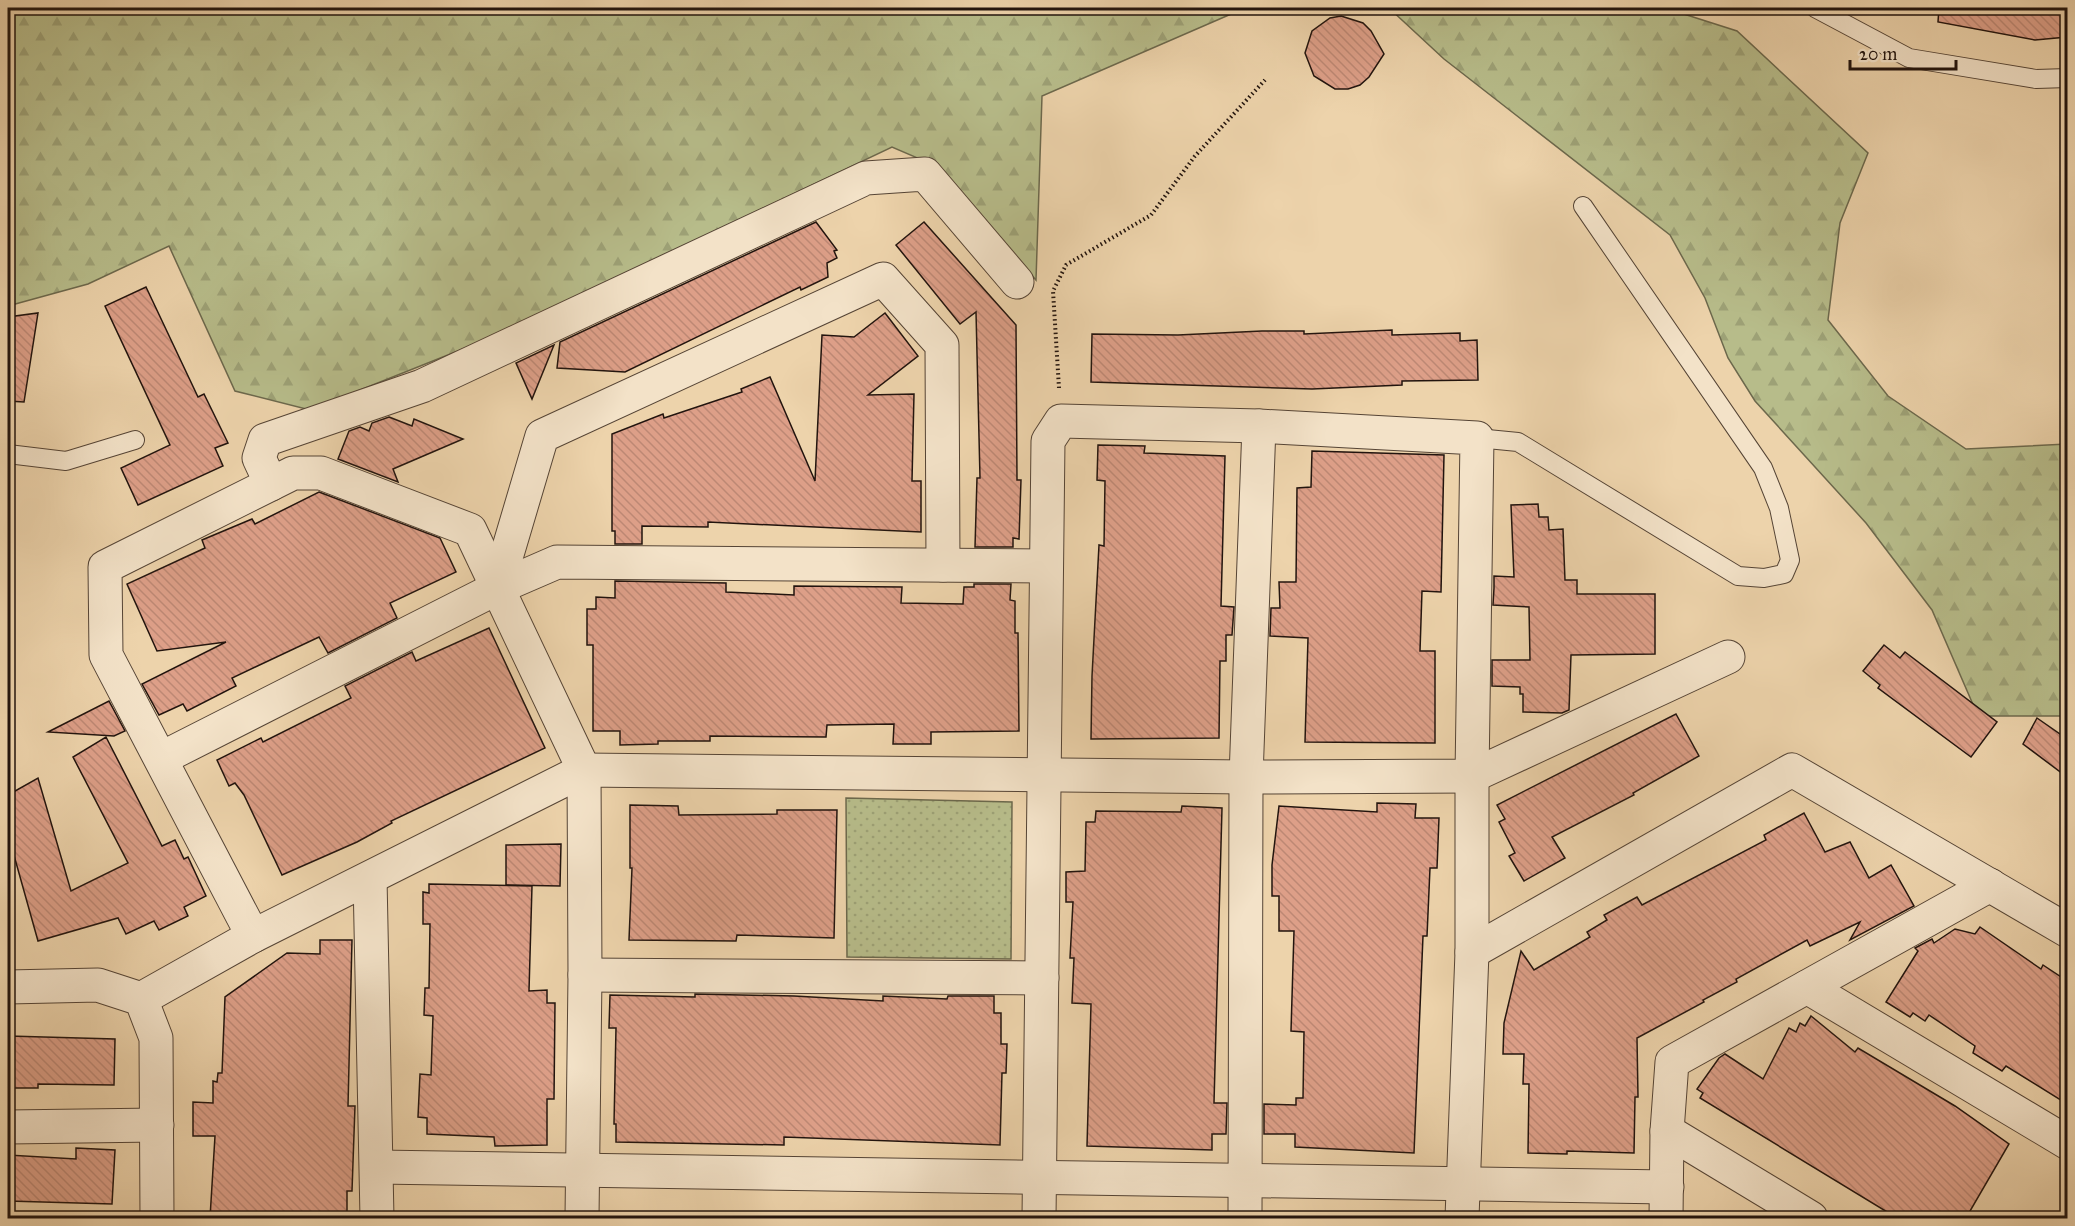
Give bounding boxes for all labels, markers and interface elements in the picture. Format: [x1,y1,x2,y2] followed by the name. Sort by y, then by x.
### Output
[1850,33,1956,71] scale bar
[1859,43,1897,65] text: 20 m

